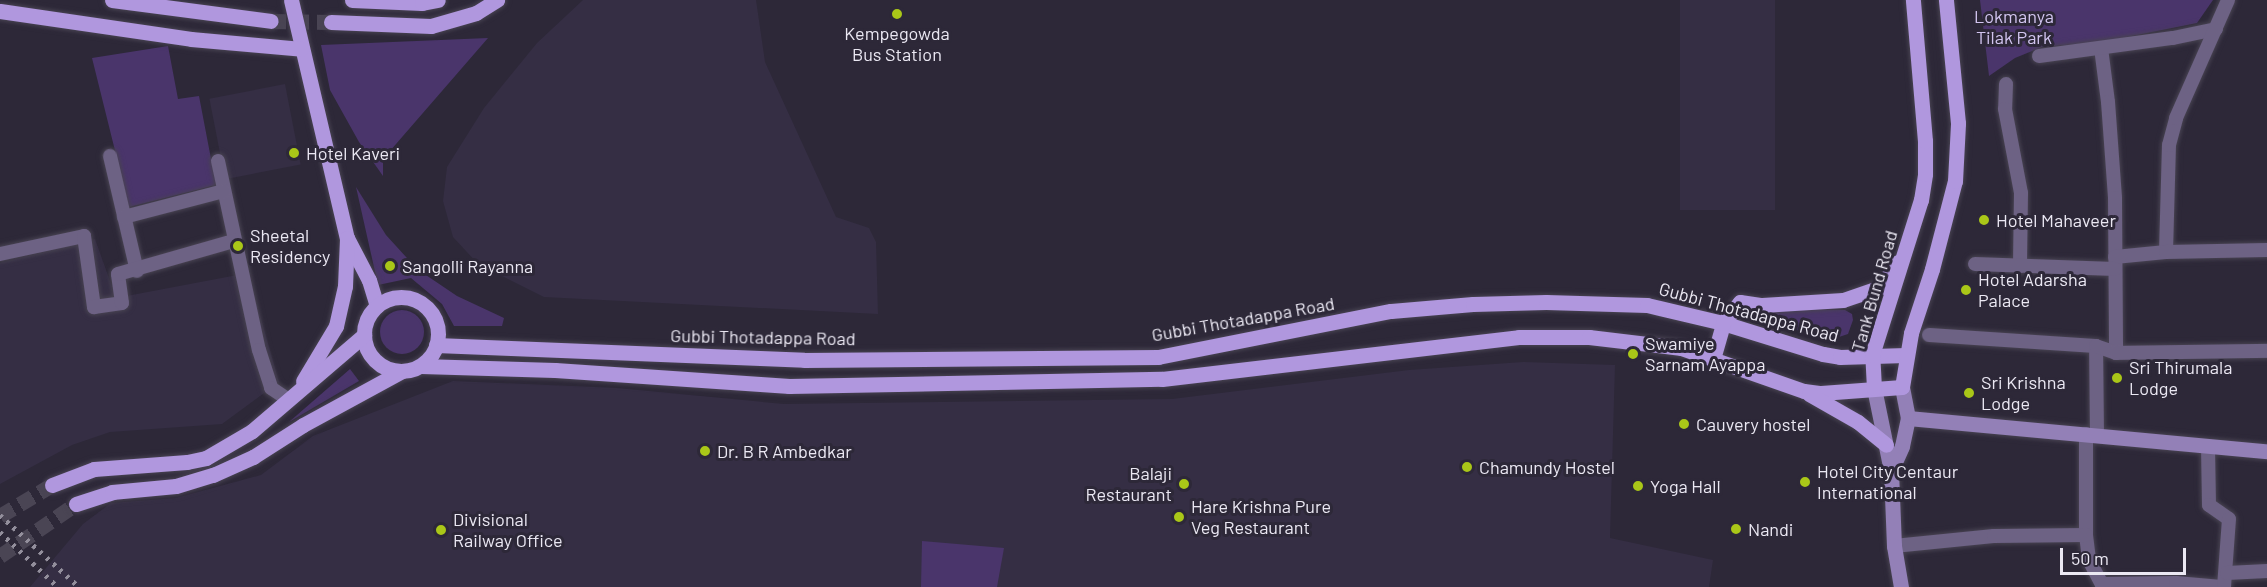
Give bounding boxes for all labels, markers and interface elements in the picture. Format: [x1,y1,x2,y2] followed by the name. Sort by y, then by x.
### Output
[1974,6,2054,48] park label: Lokmanya Tilak Park
[890,7,904,21] marker: Kempegowda Bus Station
[844,23,950,66] place label: Kempegowda Bus Station
[306,142,400,164] place label: Hotel Kaveri
[287,146,301,160] marker: Hotel Kaveri
[1996,209,2116,231] place label: Hotel Mahaveer
[1977,213,1991,227] marker: Hotel Mahaveer
[250,225,330,268] place label: Sheetal Residency
[1846,228,1902,354] street label: Tank Bund Road
[231,239,245,253] marker: Sheetal Residency
[402,255,533,277] place label: Sangolli Rayanna
[383,259,397,273] marker: Sangolli Rayanna
[1978,269,2087,312] place label: Hotel Adarsha Palace
[1657,278,1841,346] street label: Gubbi Thotadappa Road
[1959,283,1973,297] marker: Hotel Adarsha Palace
[1150,292,1336,346] street label: Gubbi Thotadappa Road
[670,325,856,349] street label: Gubbi Thotadappa Road
[1645,333,1765,376] place label: Swamiye Sarnam Ayappa
[1626,347,1640,361] marker: Swamiye Sarnam Ayappa
[2129,357,2232,400] place label: Sri Thirumala Lodge
[2110,371,2124,385] marker: Sri Thirumala Lodge
[1981,372,2066,415] place label: Sri Krishna Lodge
[1962,386,1976,400] marker: Sri Krishna Lodge
[1696,413,1810,435] place label: Cauvery hostel
[1677,417,1691,431] marker: Cauvery hostel
[717,440,852,462] place label: Dr. B R Ambedkar
[698,444,712,458] marker: Dr. B R Ambedkar
[1479,456,1615,478] place label: Chamundy Hostel
[1460,460,1474,474] marker: Chamundy Hostel
[1817,461,1958,504] place label: Hotel City Centaur International
[1086,463,1172,506] place label: Balaji Restaurant
[1650,475,1721,497] place label: Yoga Hall
[1798,475,1812,489] marker: Hotel City Centaur International
[1177,477,1191,491] marker: Balaji Restaurant
[1631,479,1645,493] marker: Yoga Hall
[1191,496,1331,538] place label: Hare Krishna Pure Veg Restaurant
[453,509,563,552] place label: Divisional Railway Office
[1172,510,1186,524] marker: Hare Krishna Pure Veg Restaurant
[1748,518,1793,540] place label: Nandi
[1729,522,1743,536] marker: Nandi
[434,523,448,537] marker: Divisional Railway Office
[2063,536,2189,574] scale bar
[2071,547,2109,569] text: 50 m

